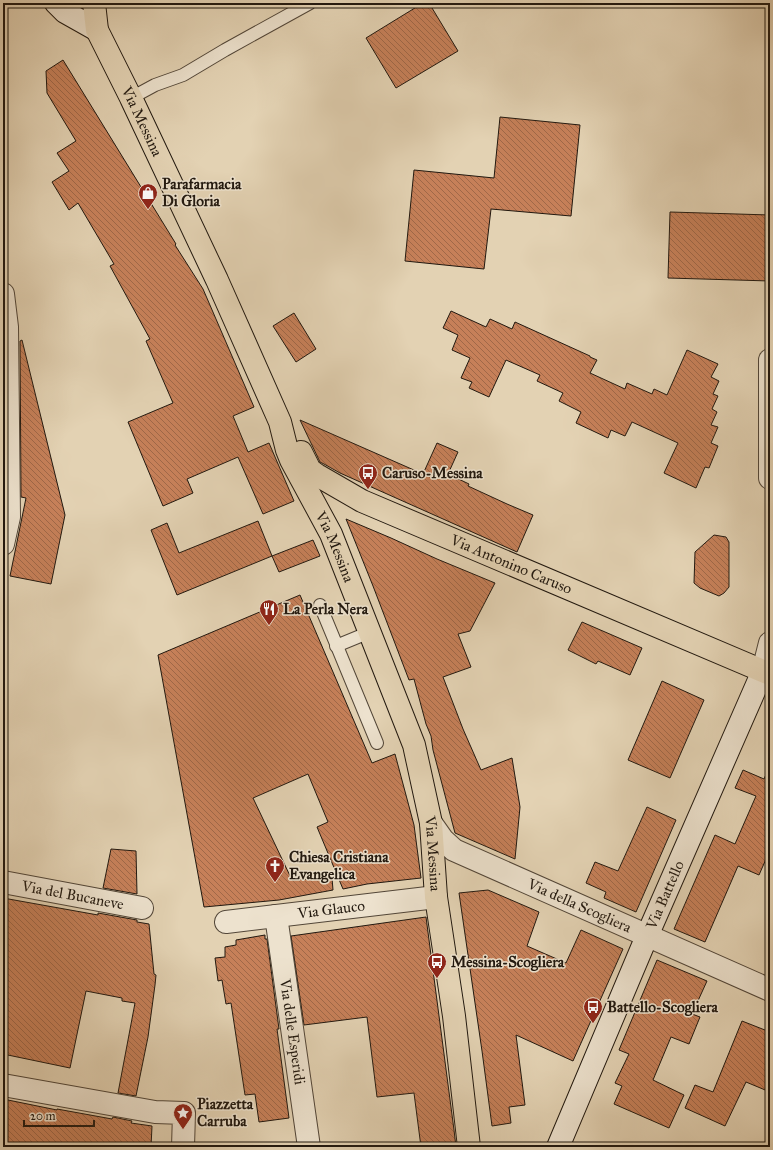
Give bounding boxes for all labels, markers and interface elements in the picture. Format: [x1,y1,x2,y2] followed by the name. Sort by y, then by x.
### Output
[117,82,167,160] street label: Via Messina
[162,175,242,210] place label: Parafarmacia Di Gloria
[137,182,159,210] shop icon: Parafarmacia Di Gloria
[357,462,379,490] bus stop icon: Caruso-Messina
[382,464,483,482] place label: Caruso-Messina
[311,508,358,585] street label: Via Messina
[447,530,575,598] street label: Via Antonino Caruso
[258,598,280,626] restaurant icon: La Perla Nera
[283,600,369,618] place label: La Perla Nera
[421,813,445,893] street label: Via Messina
[289,848,389,884] place label: Chiesa Cristiana Evangelica
[264,855,286,883] church icon: Chiesa Cristiana Evangelica
[642,857,688,933] street label: Via Battello
[524,874,635,937] street label: Via della Scogliera
[19,877,125,913] street label: Via del Bucaneve
[296,897,366,923] street label: Via Glauco
[426,951,448,979] bus stop icon: Messina-Scogliera
[451,953,565,972] place label: Messina-Scogliera
[276,977,309,1086] street label: Via delle Esperidi
[582,996,604,1024] bus stop icon: Battello-Scogliera
[607,998,719,1017] place label: Battello-Scogliera
[197,1095,254,1130] place label: Piazzetta Carruba
[24,1102,94,1128] scale bar
[172,1102,194,1130] place icon: Piazzetta Carruba
[30,1109,56,1123] text: 20 m

